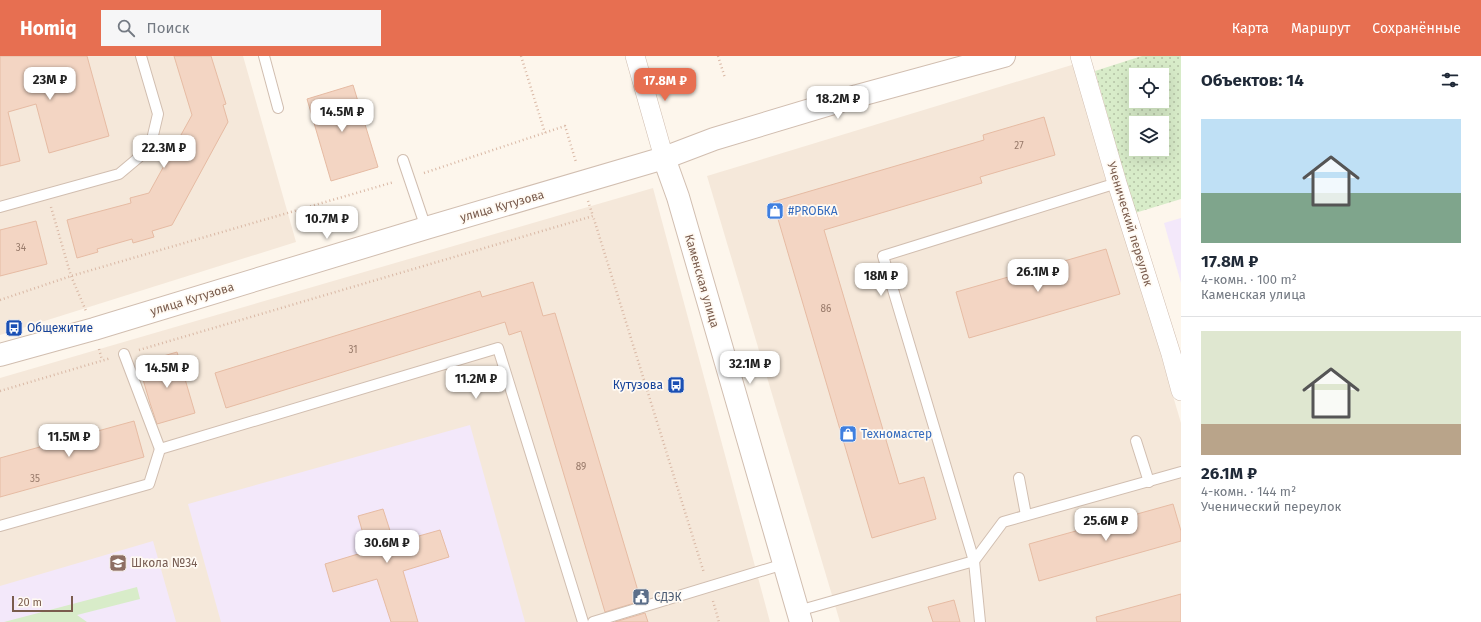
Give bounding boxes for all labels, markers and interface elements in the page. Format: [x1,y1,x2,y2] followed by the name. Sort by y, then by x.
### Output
[101,10,381,46] search box
[20,17,77,40] text: Homiq
[115,17,137,39] icon: search
[147,19,189,37] text: Поиск
[1232,20,1269,37] text: Карта
[1291,20,1350,37] text: Маршрут
[1372,20,1461,37] text: Сохранённые
[22,67,78,101] pin: 23M ₽
[628,68,702,102] pin: 17.8M ₽
[1129,68,1169,156] map controls
[1129,68,1169,108] button: locate
[1439,69,1461,91] icon: filters
[1201,70,1304,91] text: Объектов: 14
[33,72,67,87] text: 23M ₽
[643,73,687,88] text: 17.8M ₽
[801,86,875,120] pin: 18.2M ₽
[816,91,860,106] text: 18.2M ₽
[305,99,379,133] pin: 14.5M ₽
[320,104,364,119] text: 14.5M ₽
[1129,116,1169,156] button: layers
[127,135,201,169] pin: 22.3M ₽
[142,140,186,155] text: 22.3M ₽
[1014,140,1024,152] house number: 27
[1295,145,1367,217] icon: home
[1104,160,1156,289] street label: Ученический переулок
[458,187,546,225] street label: улица Кутузова
[765,201,785,221] shop icon: #PROБКА
[788,204,838,218] place label: #PROБКА
[290,206,364,240] pin: 10.7M ₽
[305,211,349,226] text: 10.7M ₽
[682,233,722,329] street label: Каменская улица
[16,242,27,254] house number: 34
[1201,251,1258,272] text: 17.8M ₽
[1001,259,1075,293] pin: 26.1M ₽
[853,263,909,297] pin: 18M ₽
[1017,264,1059,279] text: 26.1M ₽
[864,268,898,283] text: 18M ₽
[1201,272,1297,287] text: 4-комн. · 100 m²
[148,280,236,318] street label: улица Кутузова
[1201,287,1306,302] text: Каменская улица
[821,303,831,315] house number: 86
[4,318,24,338] bus stop icon: Общежитие
[27,321,93,335] place label: Общежитие
[348,344,358,356] house number: 31
[713,351,787,385] pin: 32.1M ₽
[130,355,204,389] pin: 14.5M ₽
[729,356,771,371] text: 32.1M ₽
[1295,357,1367,429] icon: home
[145,360,189,375] text: 14.5M ₽
[439,366,513,400] pin: 11.2M ₽
[455,371,497,386] text: 11.2M ₽
[666,375,686,395] bus stop icon: Кутузова
[613,378,663,392] place label: Кутузова
[32,424,106,458] pin: 11.5M ₽
[838,424,858,444] shop icon: Техномастер
[861,427,932,441] place label: Техномастер
[47,429,91,444] text: 11.5M ₽
[576,461,586,473] house number: 89
[1201,463,1257,484] text: 26.1M ₽
[30,473,40,485] house number: 35
[1201,484,1296,499] text: 4-комн. · 144 m²
[1201,499,1341,514] text: Ученический переулок
[1069,508,1143,542] pin: 25.6M ₽
[1083,513,1129,528] text: 25.6M ₽
[350,530,424,564] pin: 30.6M ₽
[364,535,410,550] text: 30.6M ₽
[108,553,128,573] school or university icon: Школа №34
[131,556,198,570] place label: Школа №34
[631,587,651,607] public building icon: СДЭК
[654,590,682,604] place label: СДЭК
[12,594,73,613] scale bar
[18,596,42,609] text: 20 m

